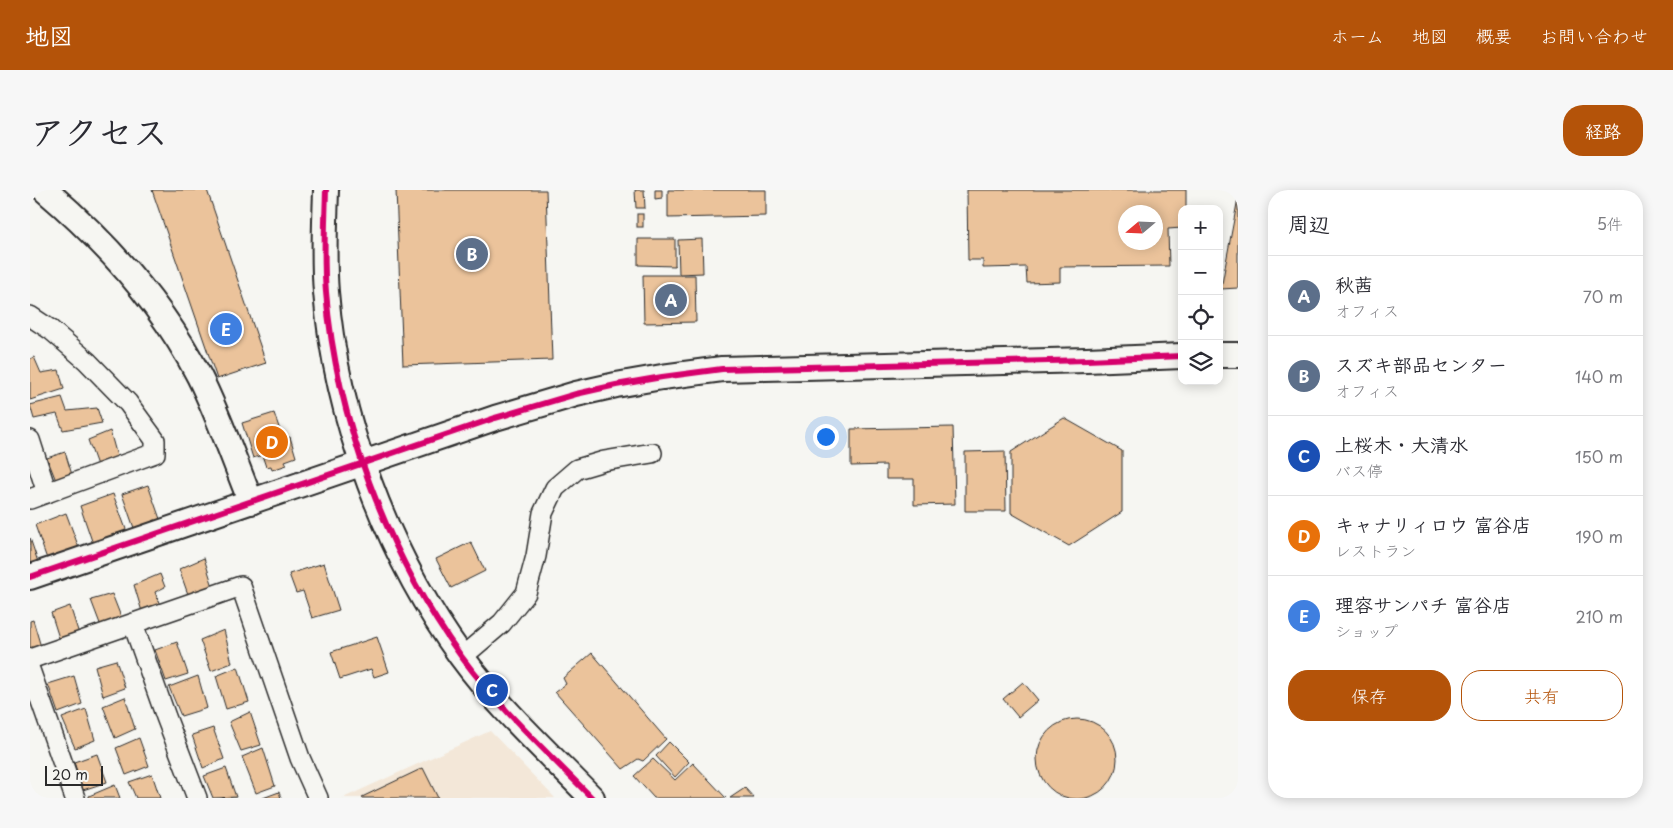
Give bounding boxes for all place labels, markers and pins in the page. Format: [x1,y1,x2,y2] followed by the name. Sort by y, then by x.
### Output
[456,235,488,273] pin: B
[655,281,687,319] pin: A
[210,310,242,348] pin: E
[256,423,288,461] pin: D
[476,671,508,709] pin: C

